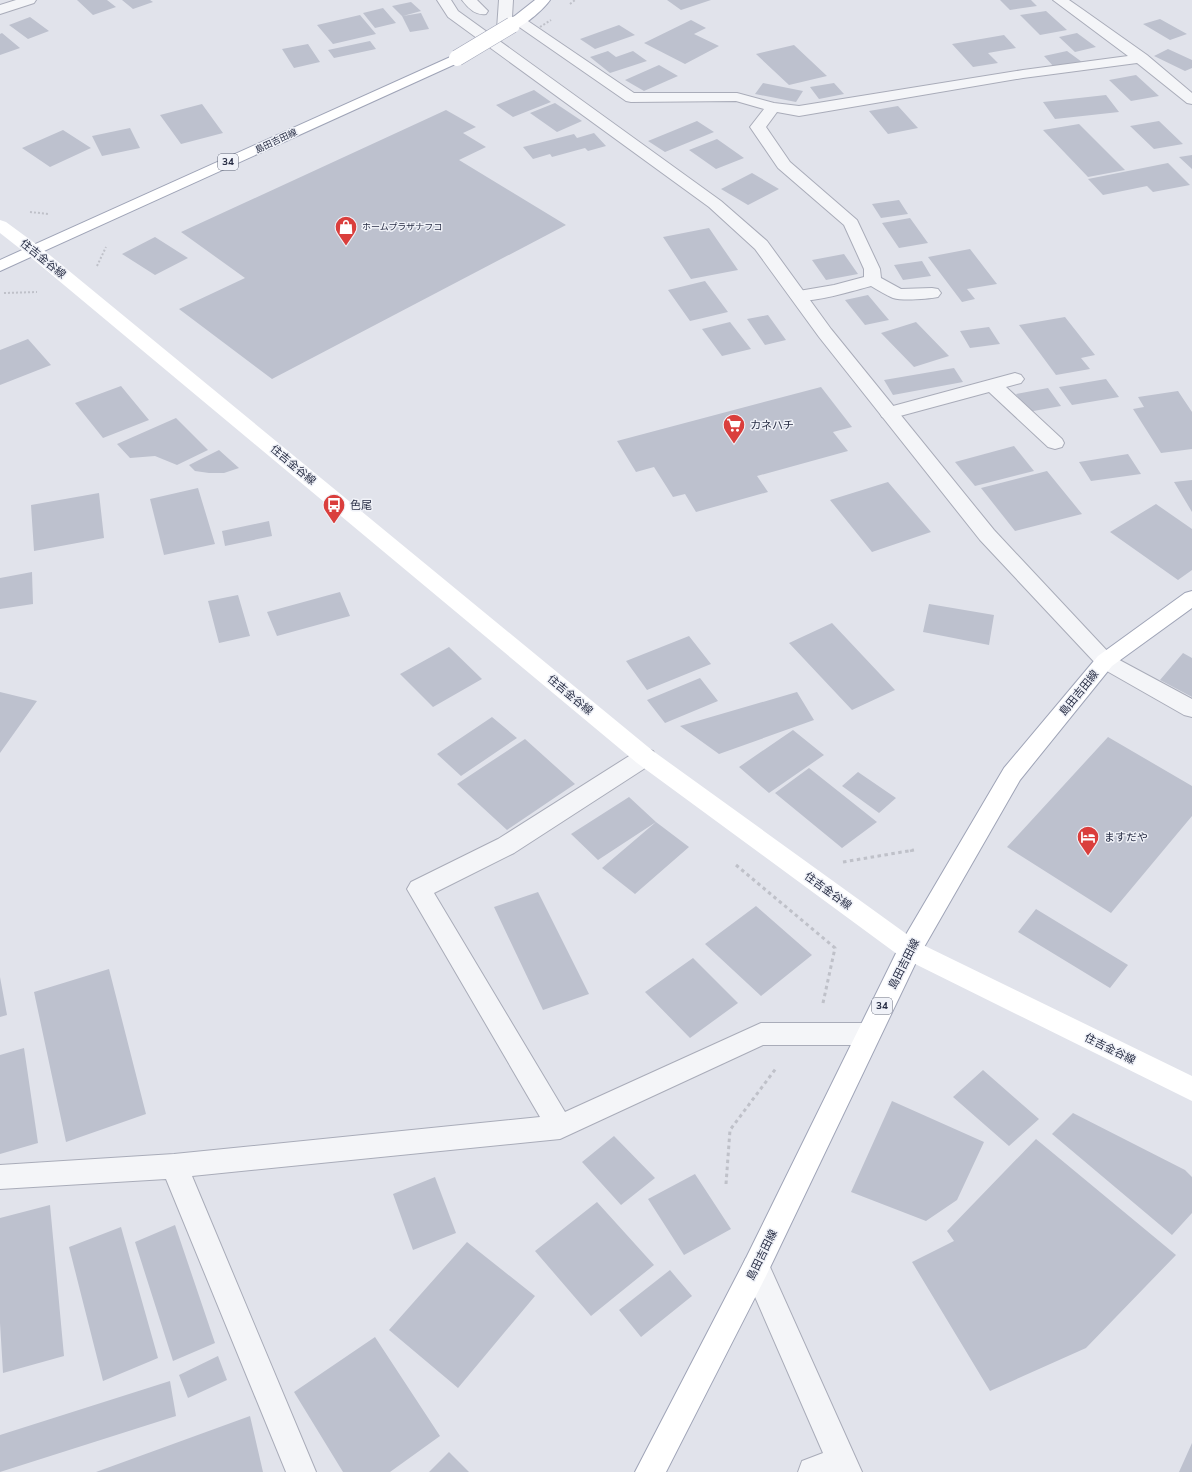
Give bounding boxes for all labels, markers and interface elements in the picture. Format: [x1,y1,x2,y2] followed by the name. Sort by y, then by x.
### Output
[253,126,300,156] street label: 島田吉田線
[218,154,238,170] road number: 34
[333,214,359,247] shop icon: ホームプラザナフコ
[362,221,442,233] place label: ホームプラザナフコ
[17,236,69,282] street label: 住吉金谷線
[721,412,747,445] supermarket icon: カネハチ
[750,418,794,433] place label: カネハチ
[267,442,319,488] street label: 住吉金谷線
[321,492,347,525] bus stop icon: 色尾
[350,498,372,513] place label: 色尾
[1056,667,1102,719] street label: 島田吉田線
[544,672,596,718] street label: 住吉金谷線
[1075,824,1101,857] hotel icon: ますだや
[1104,830,1148,845] place label: ますだや
[801,869,855,913] street label: 住吉金谷線
[885,936,923,992] street label: 島田吉田線
[872,998,892,1014] road number: 34
[1082,1030,1138,1068] street label: 住吉金谷線
[743,1227,781,1283] street label: 島田吉田線

